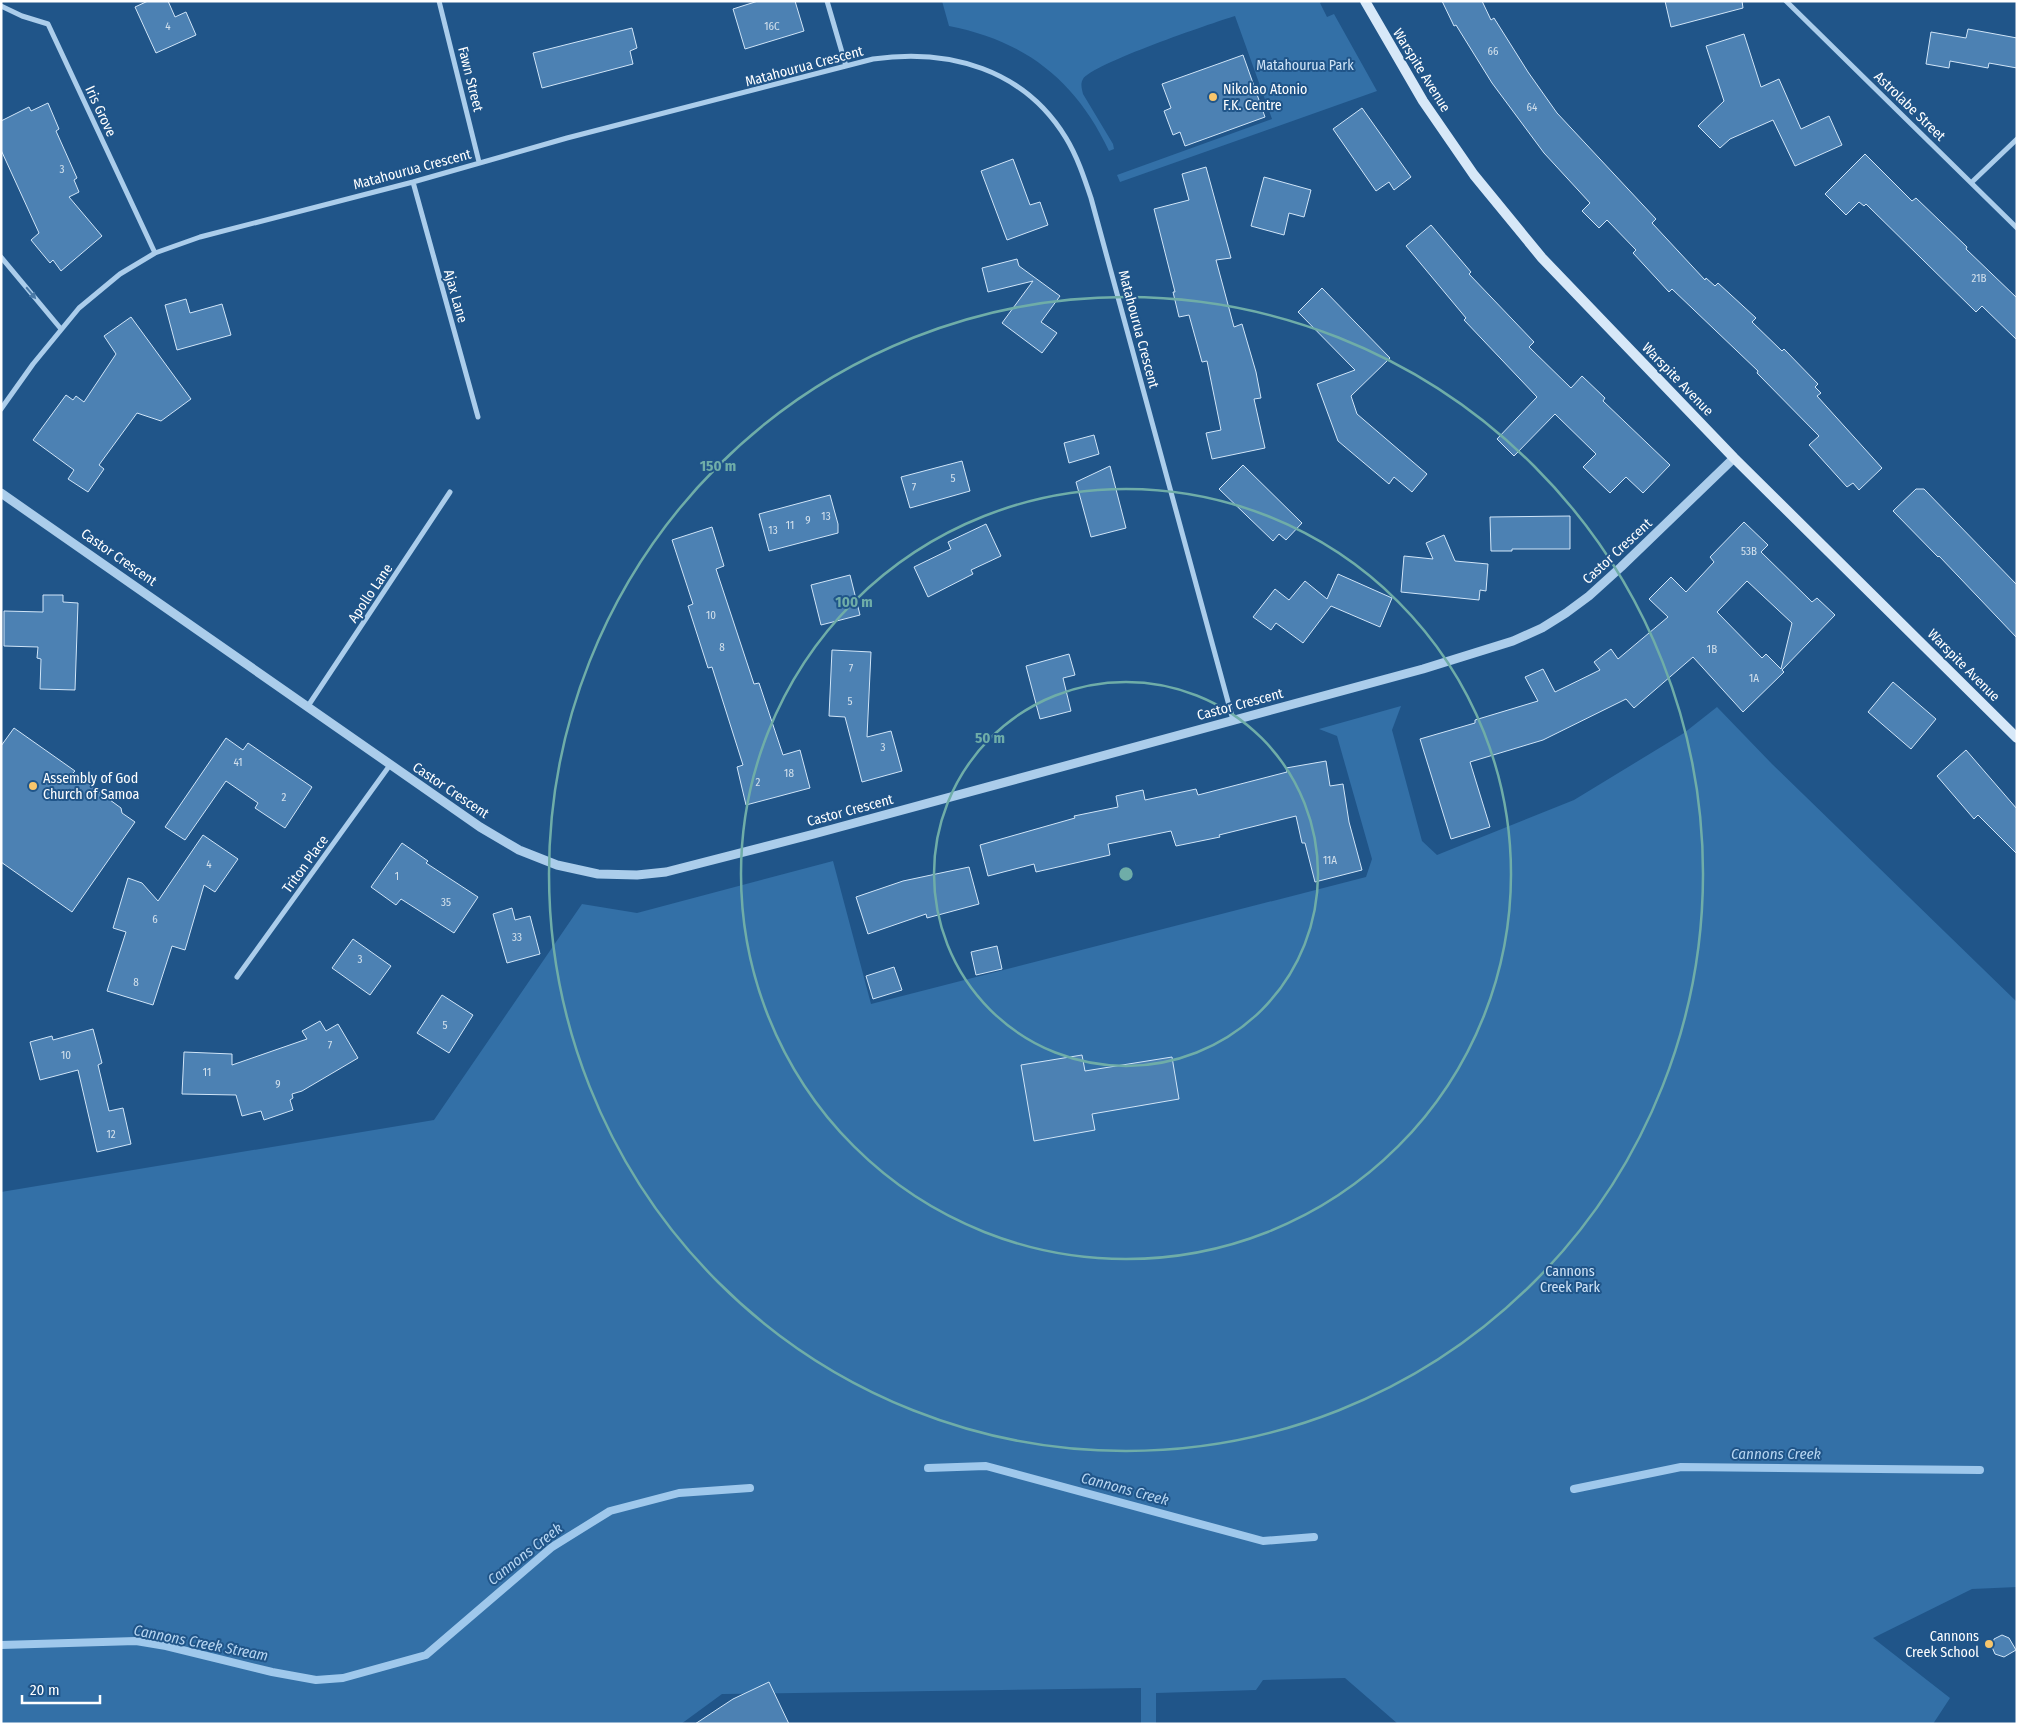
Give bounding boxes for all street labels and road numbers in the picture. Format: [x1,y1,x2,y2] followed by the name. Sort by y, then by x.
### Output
[1389,25,1454,115] street label: Warspite Avenue
[743,42,865,90] street label: Matahourua Crescent
[454,45,487,114] street label: Fawn Street
[1871,68,1949,145] street label: Astrolabe Street
[81,83,120,139] street label: Iris Grove
[351,145,473,193] street label: Matahourua Crescent
[440,268,471,325] street label: Ajax Lane
[1115,268,1163,390] street label: Matahourua Crescent
[1638,339,1717,420] street label: Warspite Avenue
[1579,515,1656,588] street label: Castor Crescent
[78,525,160,590] street label: Castor Crescent
[345,561,396,626] street label: Apollo Lane
[1924,626,2003,705] street label: Warspite Avenue
[1195,685,1285,724] street label: Castor Crescent
[409,759,493,822] street label: Castor Crescent
[805,791,895,830] street label: Castor Crescent
[279,832,332,896] street label: Triton Place

